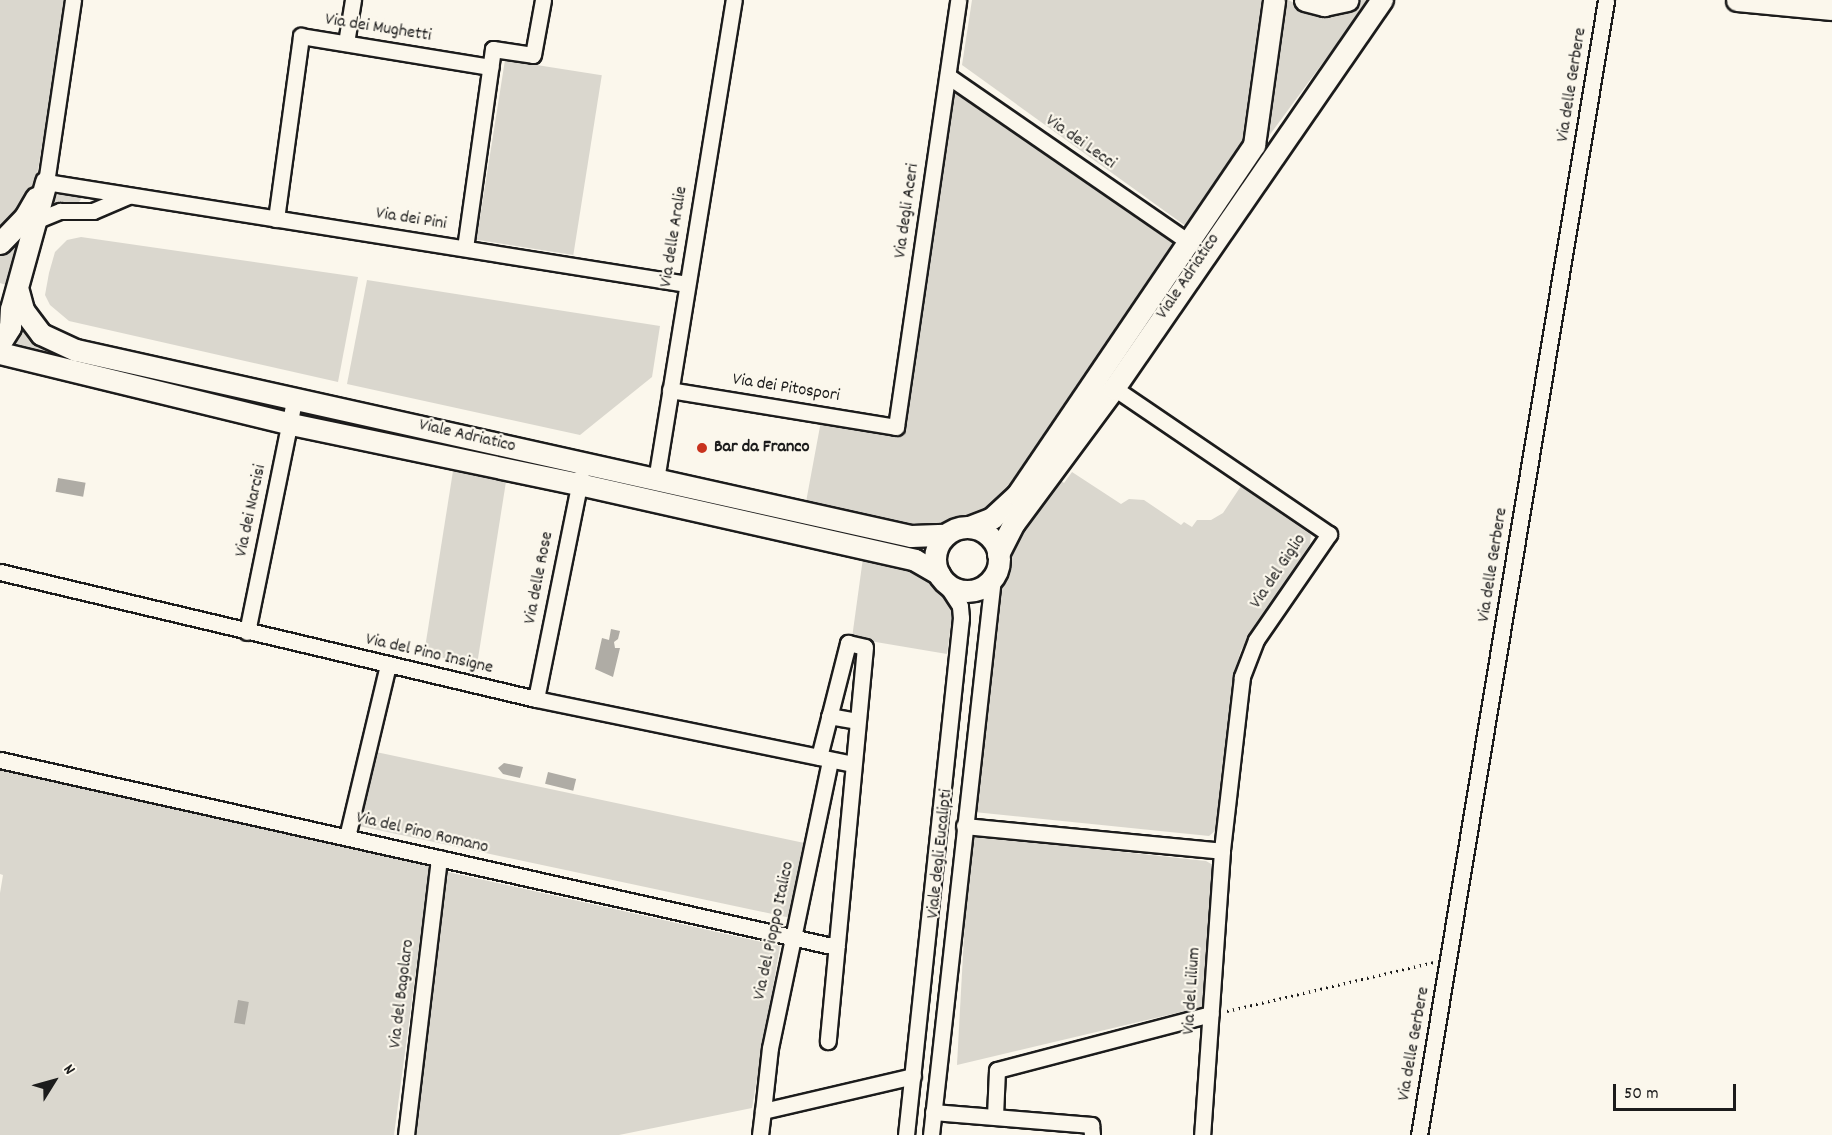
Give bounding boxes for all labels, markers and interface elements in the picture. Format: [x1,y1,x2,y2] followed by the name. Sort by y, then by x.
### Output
[323,10,433,48] street label: Via dei Mughetti
[1553,26,1593,144] street label: Via delle Gerbere
[1040,111,1120,175] street label: Via dei Lecci
[891,162,925,260] street label: Via degli Aceri
[656,185,694,289] street label: Via delle Aralie
[374,204,448,236] street label: Via dei Pini
[1152,230,1226,324] street label: Viale Adriatico
[731,370,841,408] street label: Via dei Pitospori
[417,415,517,459] street label: Viale Adriatico
[714,437,809,459] place label: Bar da Franco
[695,441,709,455] marker: Bar da Franco
[232,463,272,559] street label: Via dei Narcisi
[1474,506,1514,624] street label: Via delle Gerbere
[520,530,560,626] street label: Via delle Rose
[1246,531,1312,613] street label: Via del Giglio
[363,630,495,680] street label: Via del Pino Insigne
[923,788,959,920] street label: Viale degli Eucalipti
[354,808,490,860] street label: Via del Pino Romano
[750,860,800,1002] street label: Via del Pioppo Italico
[386,938,420,1050] street label: Via del Bagolaro
[1179,947,1207,1035] street label: Via del Lilium
[1394,985,1436,1103] street label: Via delle Gerbere
[24,1051,84,1111] north arrow
[57,1060,80,1080] text: N
[1616,1072,1739,1110] scale bar
[1624,1082,1659,1107] text: 50 m

